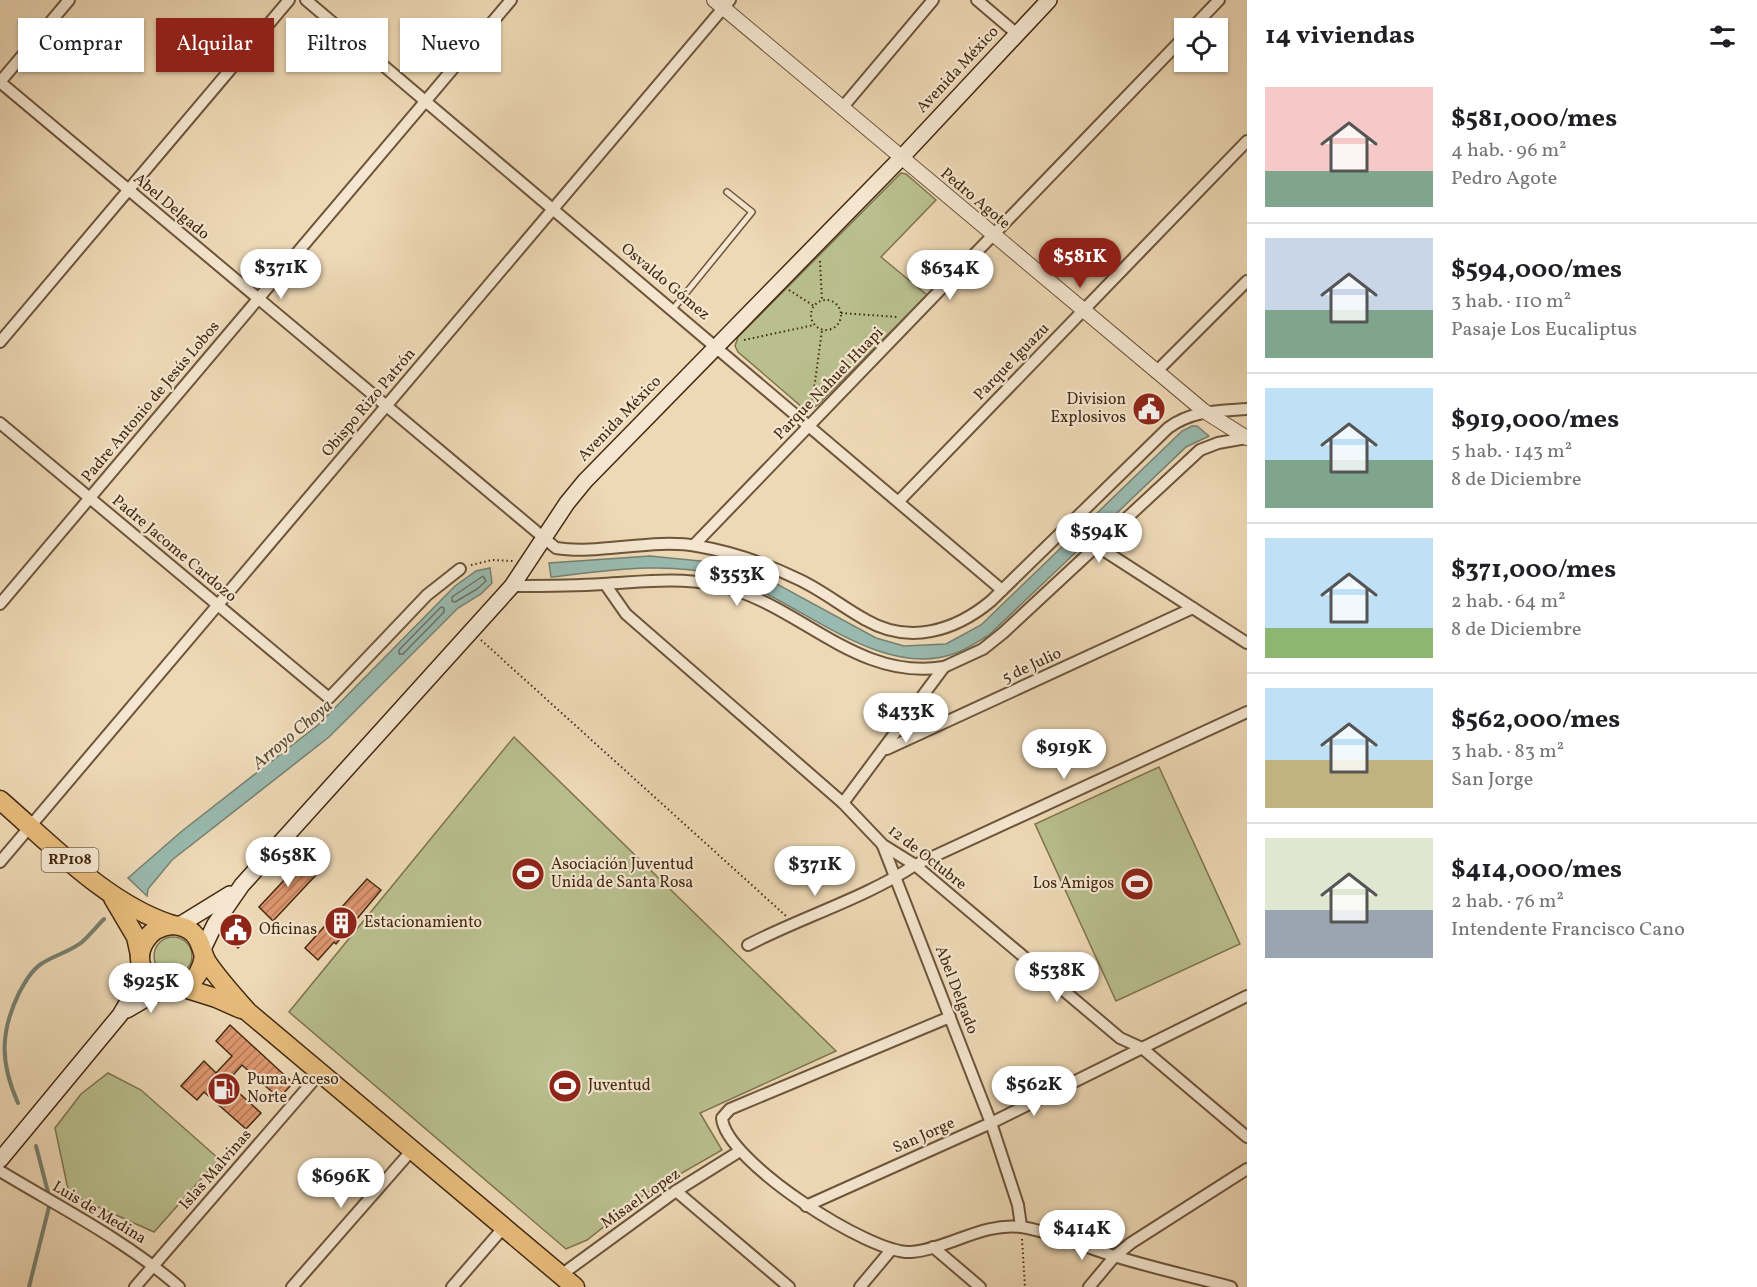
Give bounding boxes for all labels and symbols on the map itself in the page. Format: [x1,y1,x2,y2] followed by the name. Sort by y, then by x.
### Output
[912,22,1004,118] street label: Avenida México
[935,163,1015,235] street label: Pedro Agote
[128,169,214,245] street label: Abel Delgado
[616,238,714,326] street label: Osvaldo Gómez
[1038,238,1122,289] pin: $581K
[239,249,323,300] pin: $371K
[908,250,992,301] pin: $634K
[77,316,225,487] street label: Padre Antonio de Jesús Lobos
[969,318,1055,406] street label: Parque Iguazu
[769,322,889,445] street label: Parque Nahuel Huapi
[317,344,421,462] street label: Obispo Rizo Patrón
[573,371,667,467] street label: Avenida México
[1050,389,1126,429] place label: Division Explosivos
[1131,391,1167,427] public building icon: Division Explosivos
[107,490,241,608] street label: Padre Jacome Cardozo
[1057,513,1141,564] pin: $594K
[695,556,779,607] pin: $353K
[999,643,1065,689] street label: 5 de Julio
[864,693,948,744] pin: $433K
[247,694,339,777] water label: Arroyo Choya
[1022,729,1106,780] pin: $919K
[883,820,971,896] street label: 12 de Octubre
[246,837,330,888] pin: $658K
[773,846,857,897] pin: $371K
[42,848,98,872] road number: RP108
[551,854,694,894] place label: Asociación Juventud Unida de Santa Rosa
[510,856,546,892] sports icon: Asociación Juventud Unida de Santa Rosa
[1119,866,1155,902] sports icon: Los Amigos
[1033,873,1114,895] place label: Los Amigos
[323,905,359,941] building icon: Estacionamiento
[218,912,254,948] public building icon: Oficinas
[364,912,482,934] place label: Estacionamiento
[259,919,317,941] place label: Oficinas
[929,943,983,1037] street label: Abel Delgado
[1015,952,1099,1003] pin: $538K
[109,963,193,1014] pin: $925K
[992,1066,1076,1117] pin: $562K
[547,1068,583,1104] sports icon: Juventud
[247,1069,339,1109] place label: Puma Acceso Norte
[206,1071,242,1107] fuel station icon: Puma Acceso Norte
[588,1075,651,1097] place label: Juventud
[889,1113,959,1159] street label: San Jorge
[175,1125,257,1215] street label: Islas Malvinas
[299,1158,383,1209] pin: $696K
[597,1164,685,1234] street label: Misael Lopez
[48,1176,150,1250] street label: Luis de Medina
[1040,1210,1124,1261] pin: $414K

